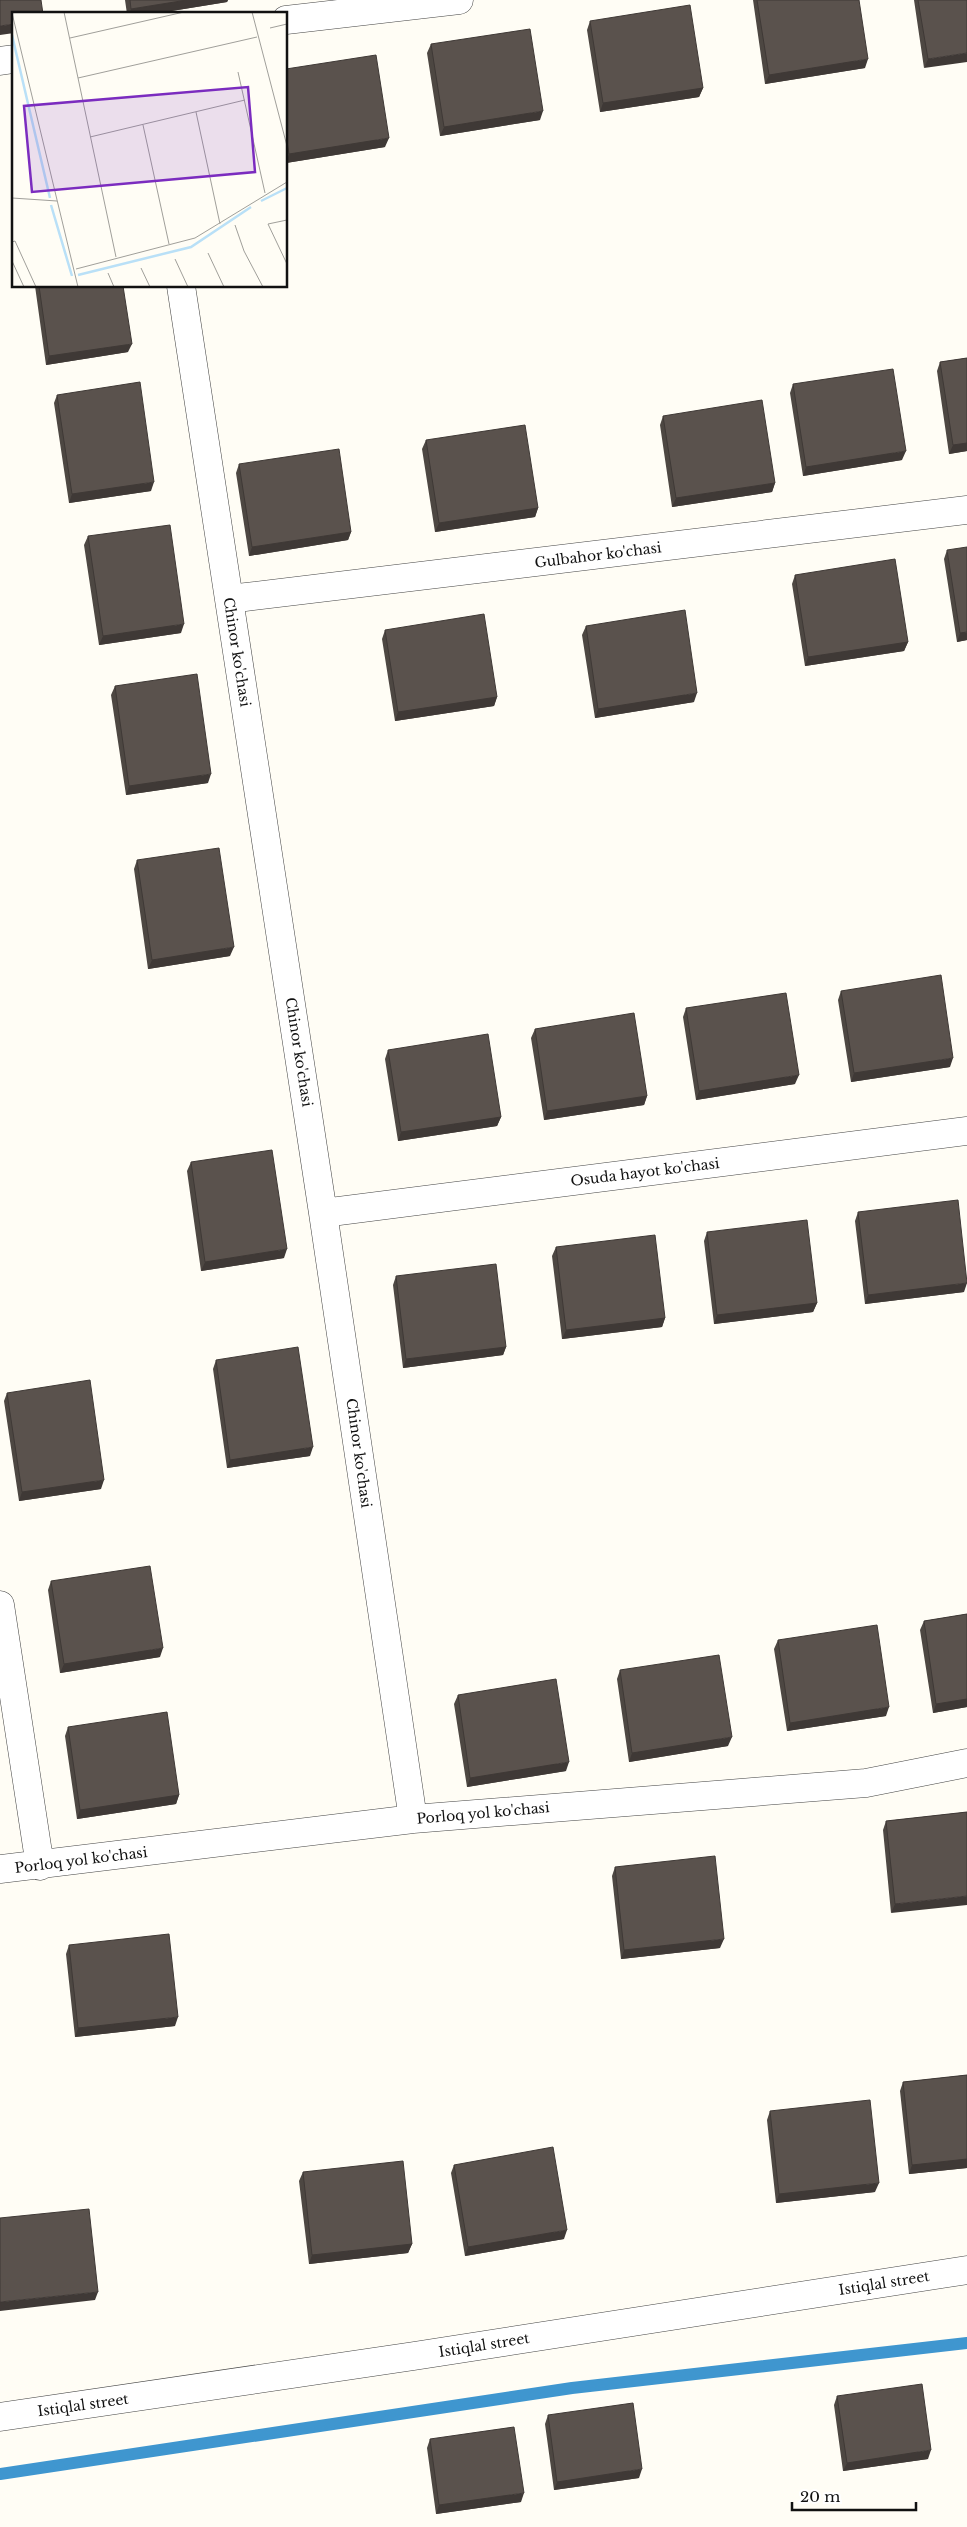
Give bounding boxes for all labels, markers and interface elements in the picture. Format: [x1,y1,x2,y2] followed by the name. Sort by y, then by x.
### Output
[12,12,288,288] inset map
[533,538,663,572] street label: Gulbahor ko'chasi
[219,596,255,708] street label: Chinor ko'chasi
[281,996,317,1108] street label: Chinor ko'chasi
[570,1154,721,1190] street label: Osuda hayot ko'chasi
[342,1397,376,1509] street label: Chinor ko'chasi
[416,1798,551,1828] street label: Porloq yol ko'chasi
[14,1843,149,1877] street label: Porloq yol ko'chasi
[837,2267,931,2299] street label: Istiqlal street
[437,2329,531,2361] street label: Istiqlal street
[36,2390,130,2420] street label: Istiqlal street
[792,2480,916,2512] scale bar
[800,2487,840,2506] text: 20 m

